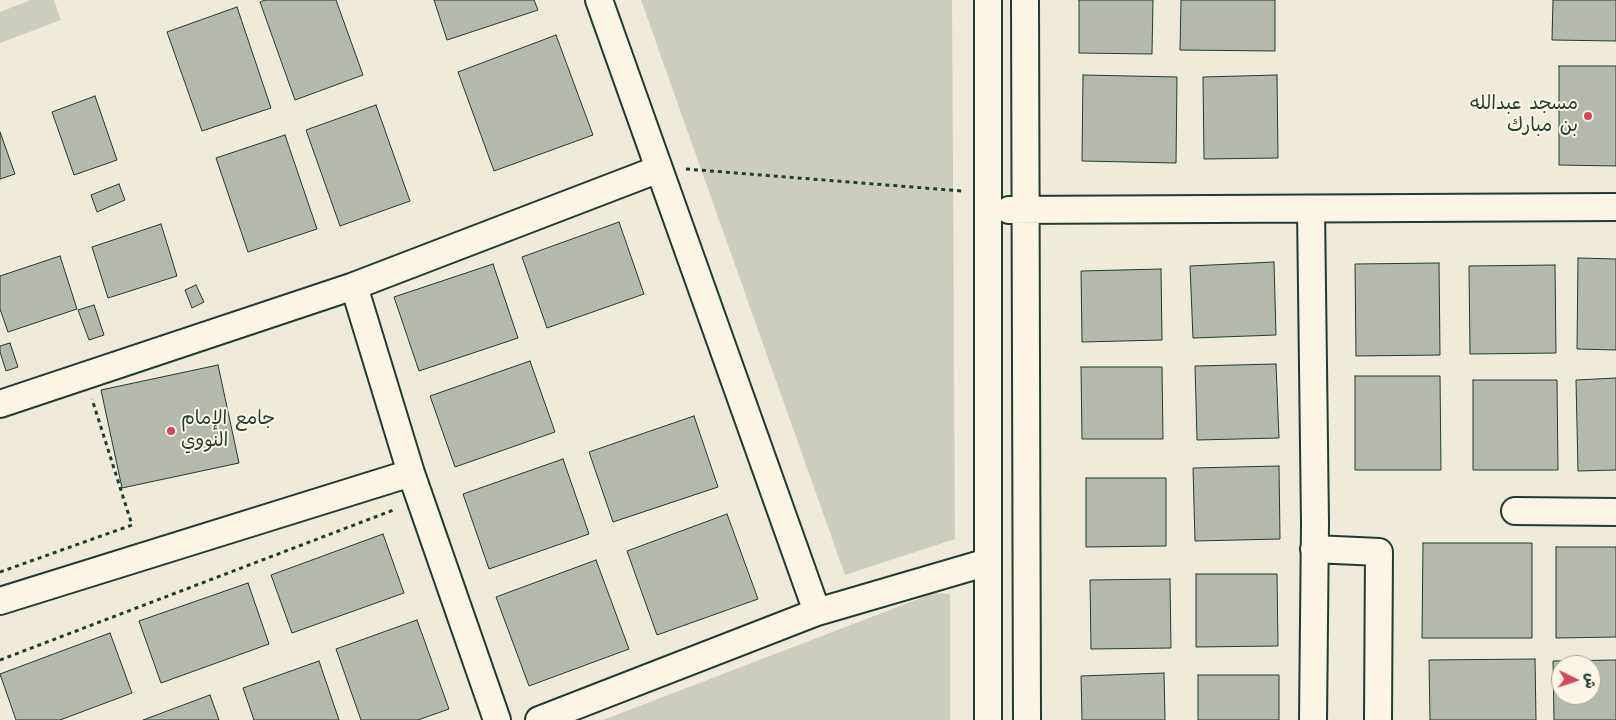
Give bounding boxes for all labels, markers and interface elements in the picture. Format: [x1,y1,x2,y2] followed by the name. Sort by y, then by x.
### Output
[1470,94,1578,138] place label: مسجد عبدالله بن مبارك
[1582,110,1594,122] marker: مسجد عبدالله بن مبارك
[181,409,275,453] place label: جامع الإمام النووي
[165,425,177,437] marker: جامع الإمام النووي
[1551,655,1601,705] north arrow
[1579,673,1600,689] text: ش

